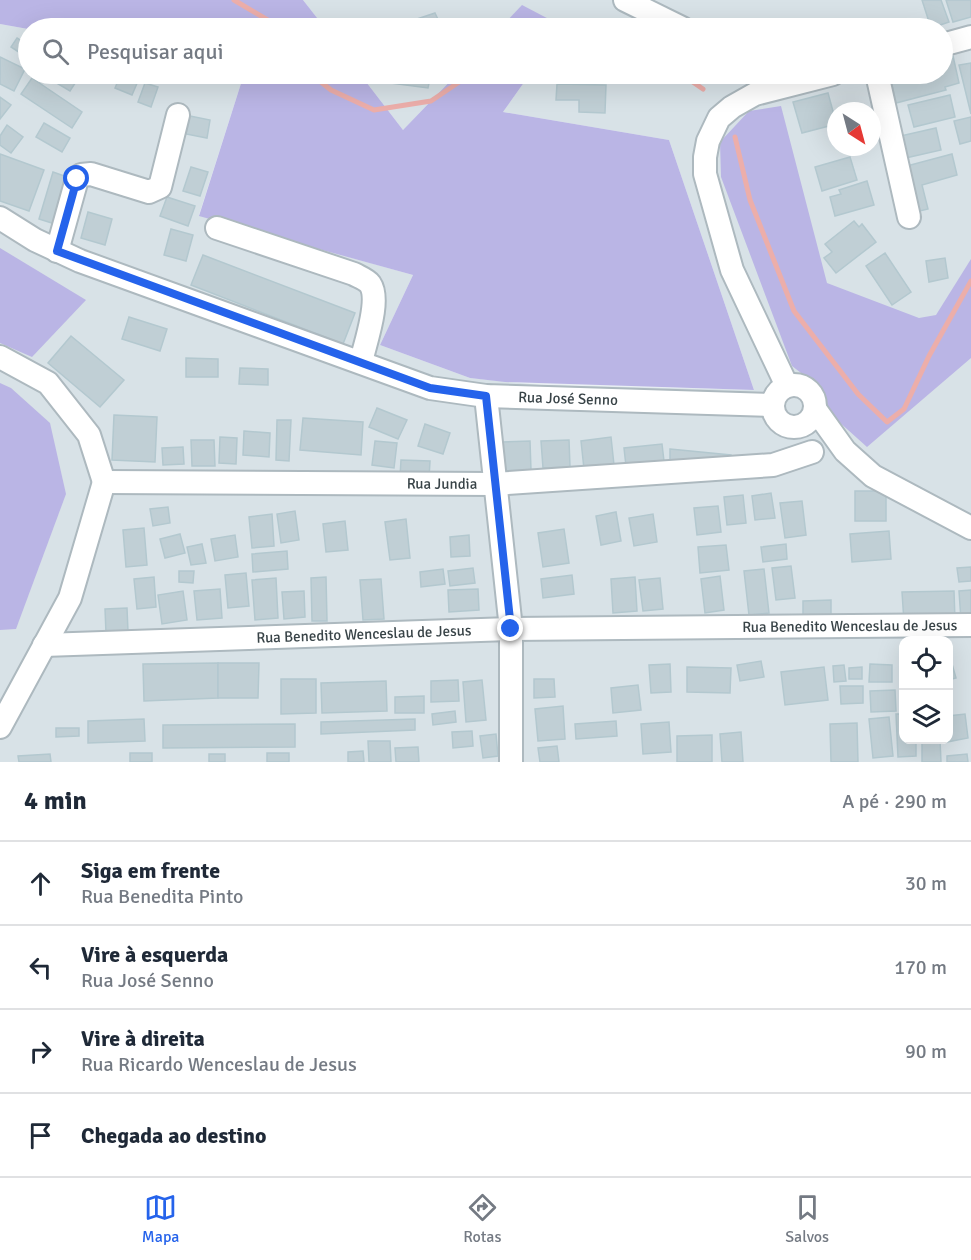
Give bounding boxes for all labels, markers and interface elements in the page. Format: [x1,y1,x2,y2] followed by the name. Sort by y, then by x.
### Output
[18,18,953,84] search box
[39,35,72,68] icon: search
[87,38,223,65] text: Pesquisar aqui
[827,102,881,156] north arrow
[63,165,89,191] route start
[518,388,618,409] street label: Rua José Senno
[407,475,477,493] street label: Rua Jundia
[497,615,523,641] route end
[742,616,958,636] street label: Rua Benedito Wenceslau de Jesus
[256,621,472,647] street label: Rua Benedito Wenceslau de Jesus
[899,636,953,744] map controls
[899,636,953,690] button: locate
[899,690,953,744] button: layers
[24,785,87,817] text: 4 min
[842,789,947,814] text: A pé · 290 m
[81,857,220,884] text: Siga em frente
[24,867,57,900] icon: ahead
[905,871,947,896] text: 30 m
[81,884,243,909] text: Rua Benedita Pinto
[81,941,228,968] text: Vire à esquerda
[24,951,57,984] icon: left
[894,955,947,980] text: 170 m
[81,968,214,993] text: Rua José Senno
[81,1025,205,1052] text: Vire à direita
[24,1035,57,1068] icon: right
[905,1039,947,1064] text: 90 m
[81,1052,357,1077] text: Rua Ricardo Wenceslau de Jesus
[24,1119,57,1152] icon: arrive
[81,1122,267,1149] text: Chegada ao destino
[142,1191,179,1247] tab: Mapa
[463,1191,501,1247] tab: Rotas
[785,1191,829,1247] tab: Salvos

